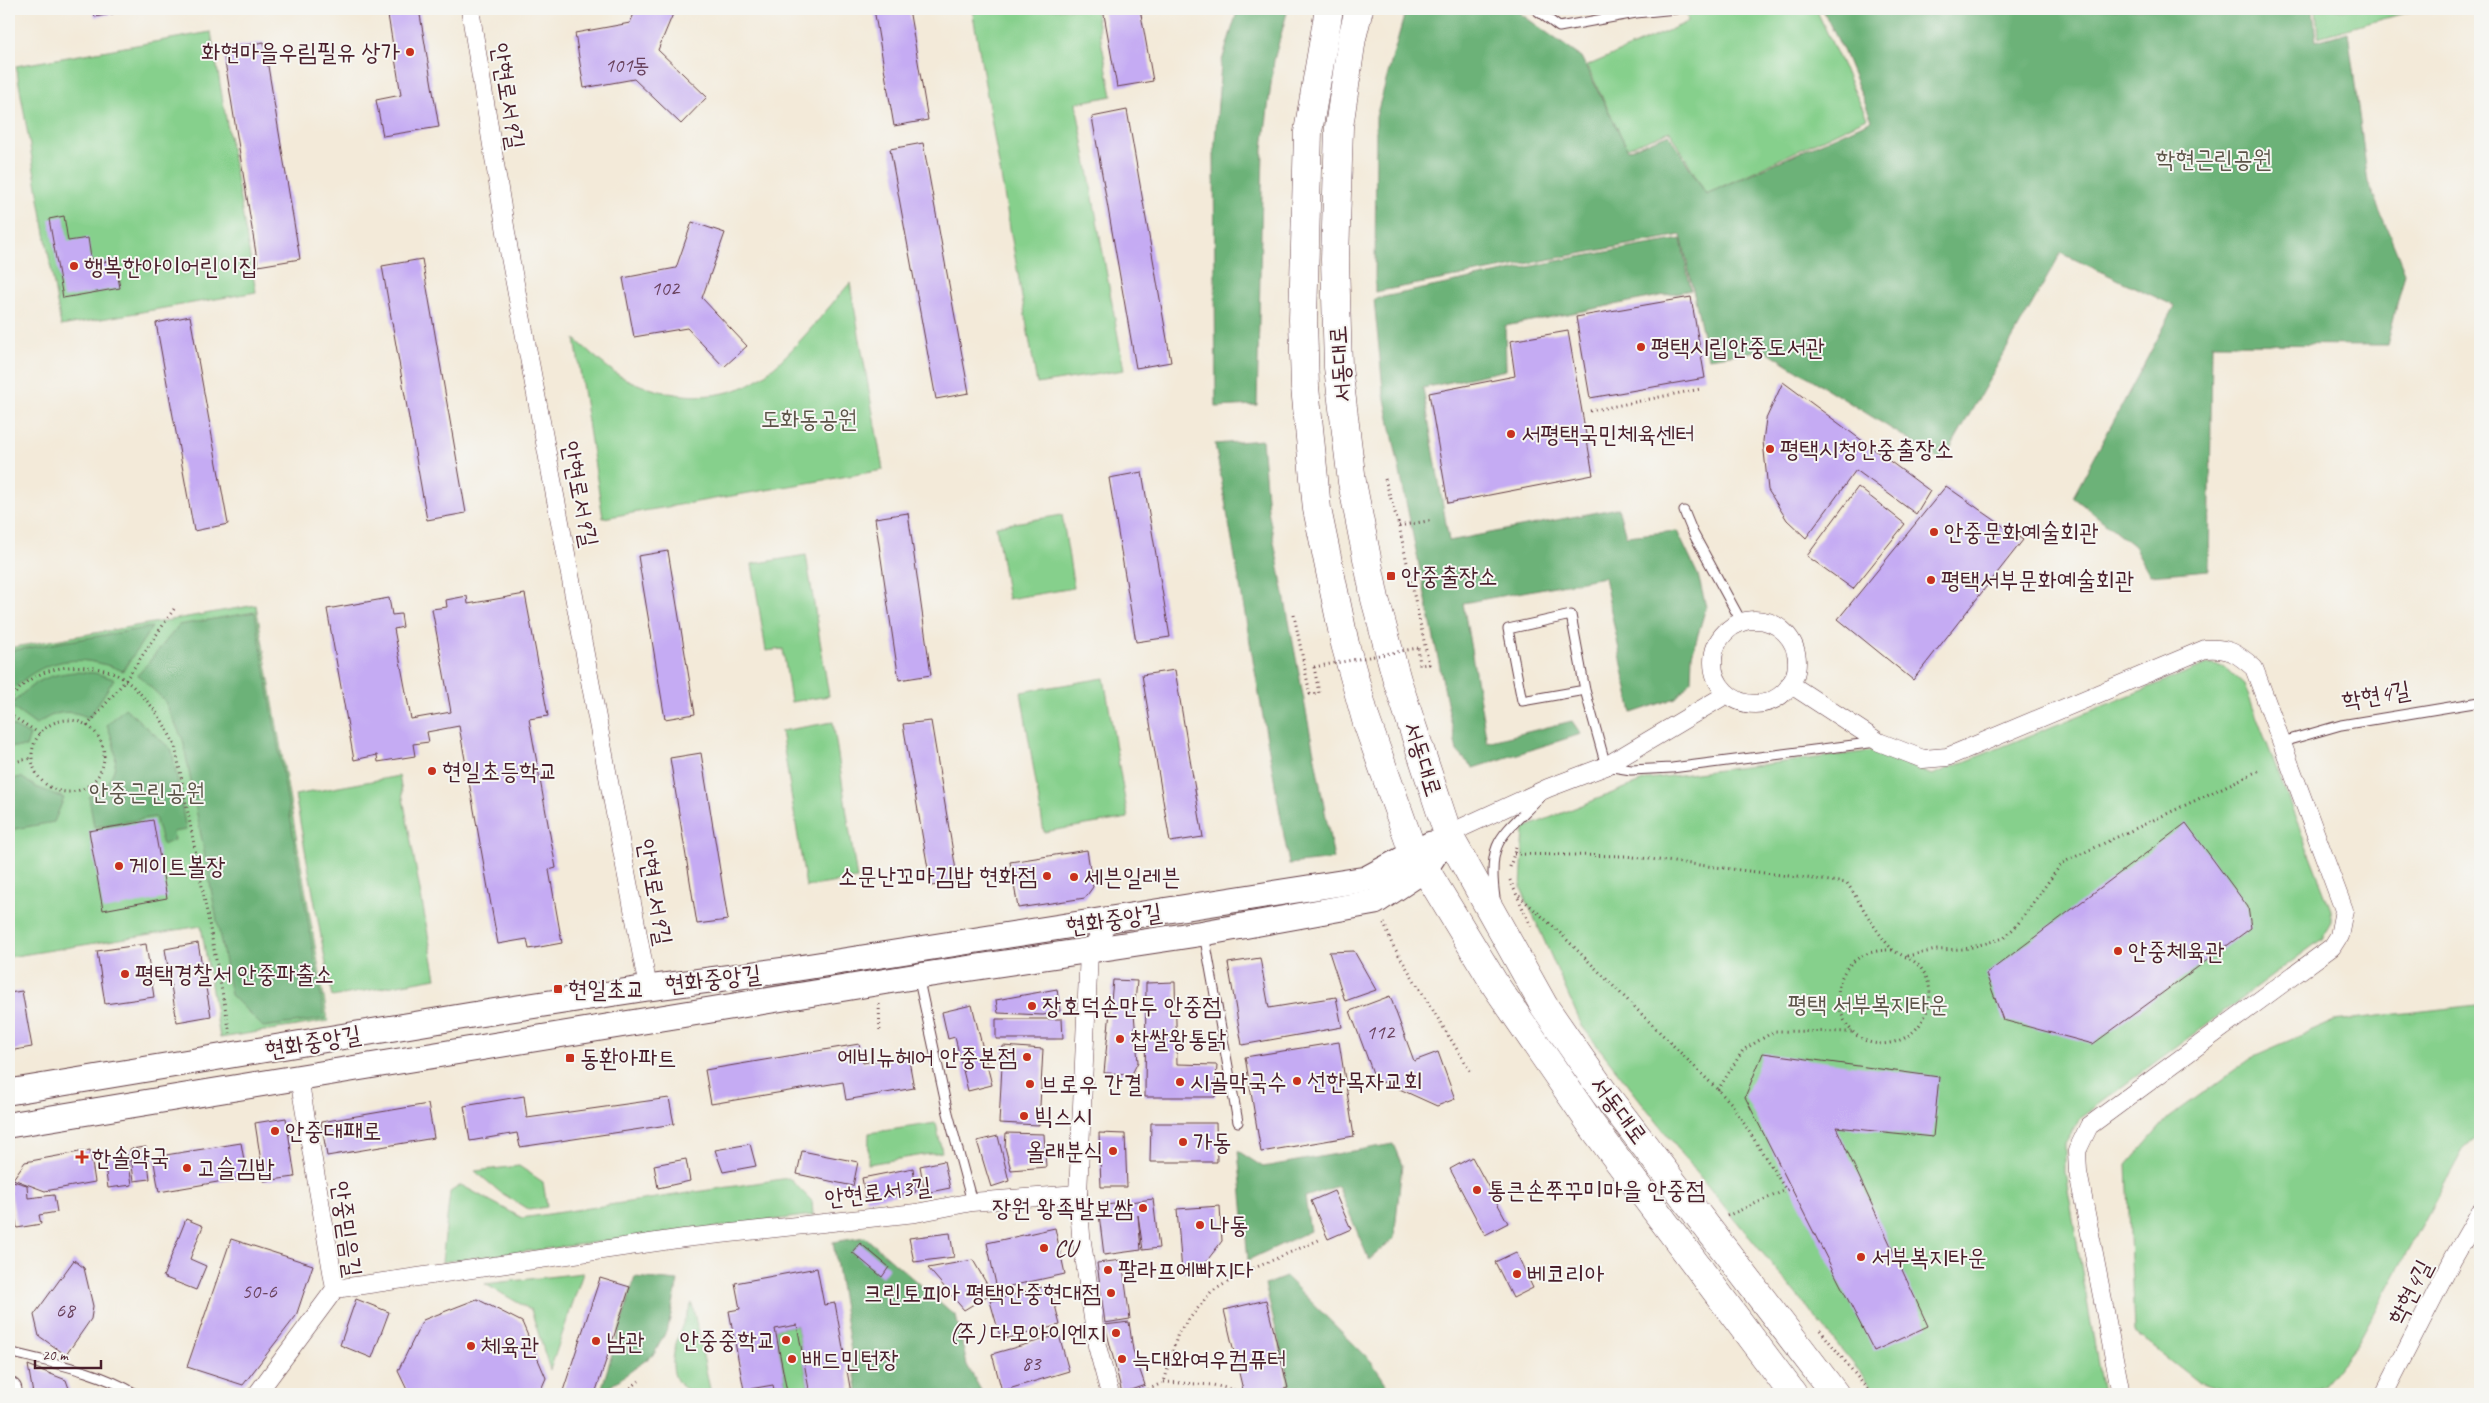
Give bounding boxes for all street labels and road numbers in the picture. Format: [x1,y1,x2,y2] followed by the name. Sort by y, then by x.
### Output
[485,41,531,151] street label: 안현로서9길
[1322,324,1358,404] street label: 서동대로
[555,438,605,550] street label: 안현로서9길
[2340,674,2412,716] street label: 학현4길
[1397,718,1449,800] street label: 서동대로
[631,837,679,947] street label: 안현로서9길
[1064,897,1164,941] street label: 현화중앙길
[663,958,763,1000] street label: 현화중앙길
[263,1019,363,1065] street label: 현화중앙길
[1584,1070,1654,1150] street label: 서동대로
[823,1171,933,1213] street label: 안현로서3길
[325,1179,369,1279] street label: 안중믿음길
[2381,1255,2439,1329] street label: 학현4길

